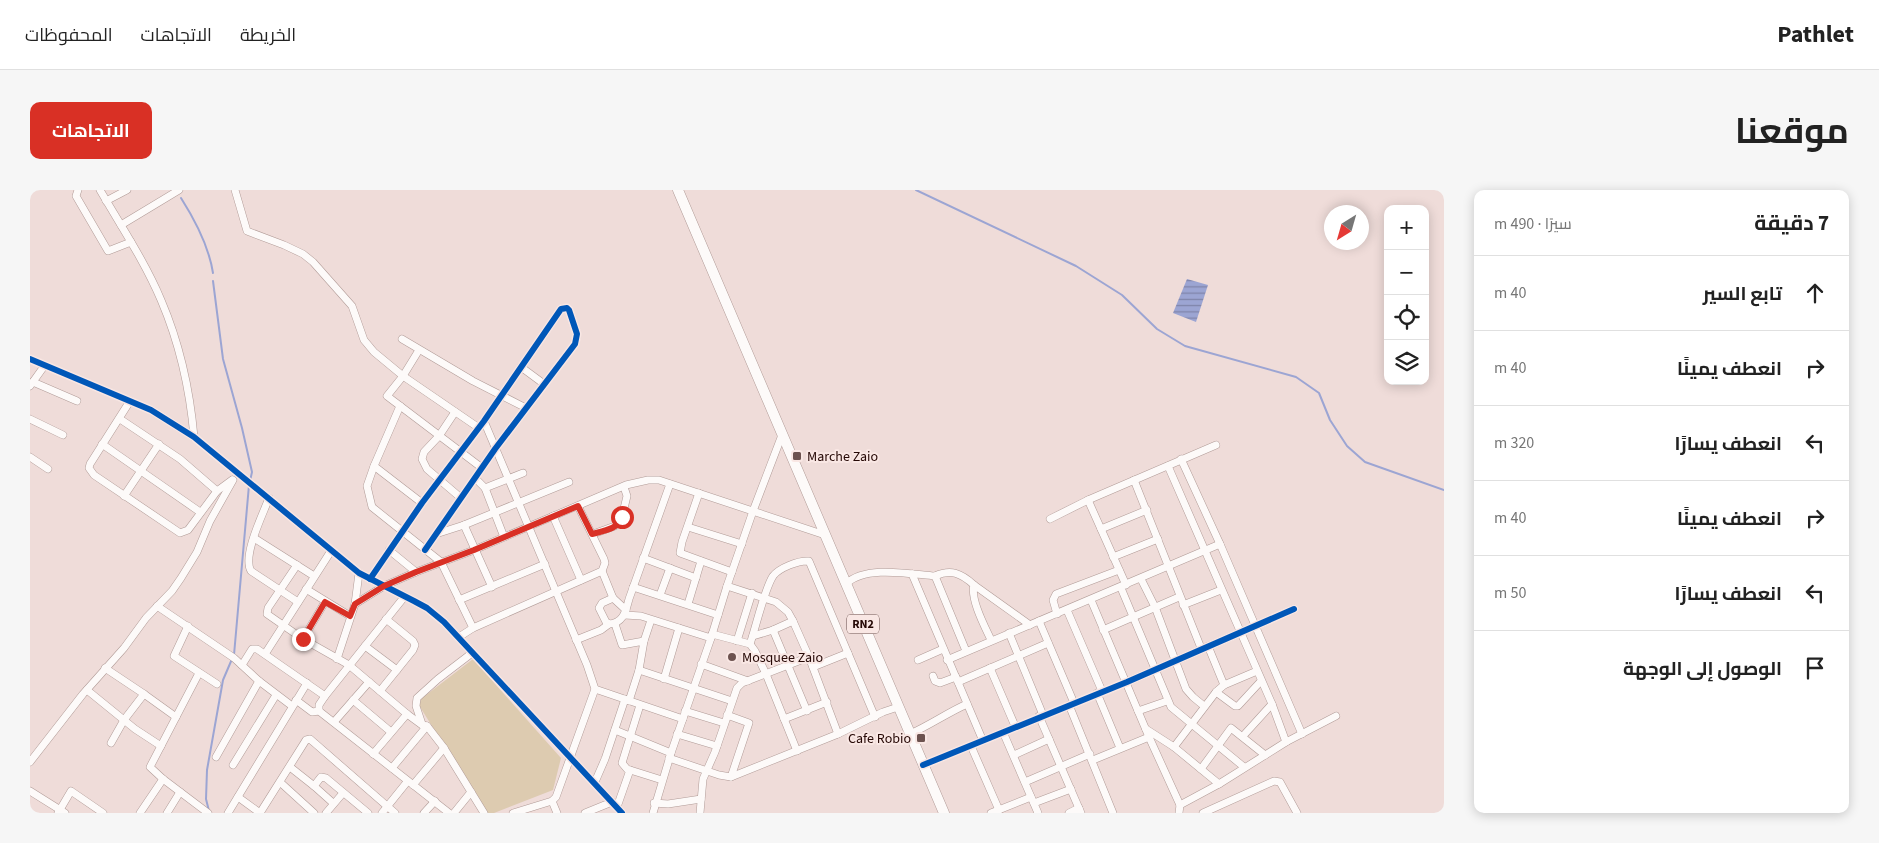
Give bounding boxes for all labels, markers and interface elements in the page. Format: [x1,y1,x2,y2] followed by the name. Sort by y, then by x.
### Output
[1777,17,1854,52] text: Pathlet
[25,23,113,48] text: المحفوظات
[141,23,212,48] text: الاتجاهات
[240,23,296,48] text: الخريطة
[30,102,152,159] button: الاتجاهات
[1735,107,1849,157] text: موقعنا
[1324,205,1369,250] north arrow
[1384,205,1429,385] map controls
[1384,205,1429,250] button: +
[1754,208,1829,238] text: 7 دقيقة
[1494,213,1572,235] text: سيرًا · 490 m
[1384,250,1429,295] button: −
[1801,279,1829,307] icon: ahead
[1703,281,1782,308] text: تابع السير
[1494,282,1526,304] text: 40 m
[1384,295,1429,340] button: locate
[1384,340,1429,385] button: layers
[1801,354,1829,382] icon: right
[1677,356,1782,383] text: انعطف يمينًا
[1494,357,1526,379] text: 40 m
[1801,429,1829,457] icon: left
[1675,431,1782,458] text: انعطف يسارًا
[1494,432,1534,454] text: 320 m
[807,447,878,467] place label: Marche Zaio
[791,450,803,462] marker: Marche Zaio
[1801,504,1829,532] icon: right
[611,506,634,529] route start
[1677,506,1782,533] text: انعطف يمينًا
[1494,507,1526,529] text: 40 m
[1801,579,1829,607] icon: left
[1675,581,1782,608] text: انعطف يسارًا
[1494,582,1526,604] text: 50 m
[847,614,879,634] road number: RN2
[292,628,315,651] route end
[742,648,823,668] place label: Mosquee Zaio
[726,651,738,663] marker: Mosquee Zaio
[1801,654,1829,682] icon: arrive
[1623,656,1782,683] text: الوصول إلى الوجهة
[848,729,911,749] place label: Cafe Robio
[915,732,927,744] marker: Cafe Robio

